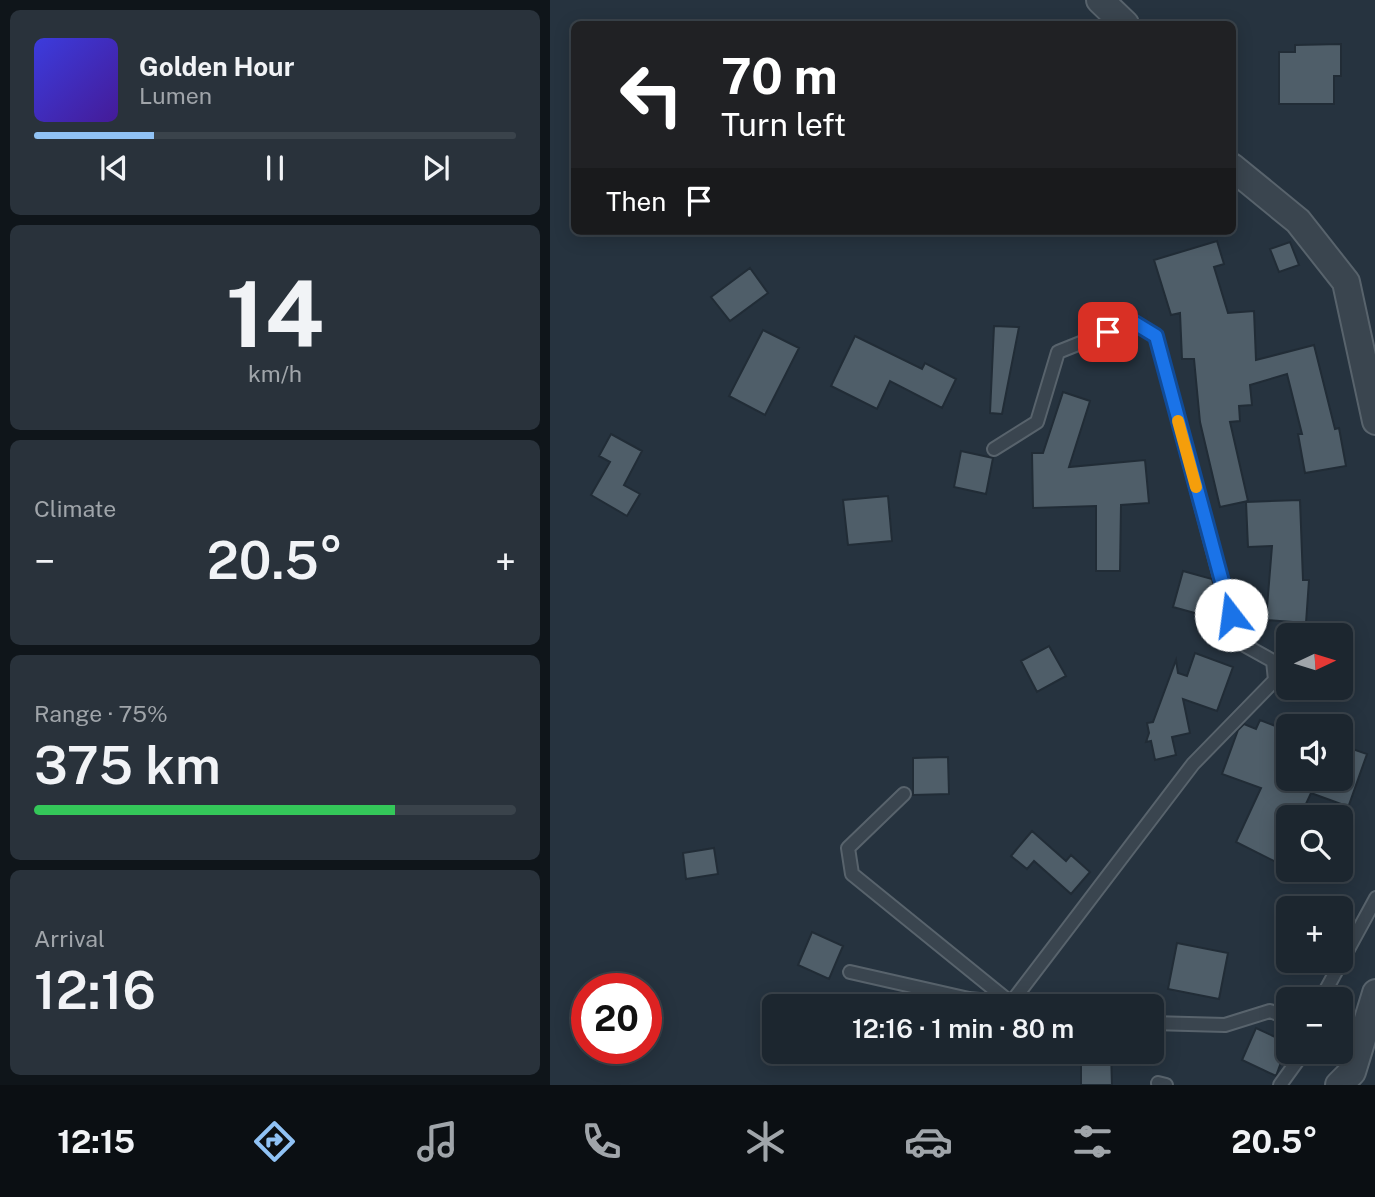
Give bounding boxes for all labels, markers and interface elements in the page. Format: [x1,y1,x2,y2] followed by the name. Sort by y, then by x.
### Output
[721,47,838,105] text: 70 m
[606,49,697,140] icon: left
[139,51,294,82] text: Golden Hour
[139,82,212,109] text: Lumen
[721,106,846,143] text: Turn left
[95,149,133,187] icon: previous
[256,149,294,187] icon: pause
[417,149,455,187] icon: next
[680,182,718,220] icon: arrive
[606,186,666,217] text: Then
[226,261,324,367] text: 14
[1078,302,1138,362] pin
[1089,313,1127,351] icon: arrive
[248,360,302,387] text: km/h
[34,495,116,522] text: Climate
[207,530,343,591] text: 20.5°
[34,539,55,584] text: −
[495,539,516,584] text: +
[1194,578,1268,652] position arrow
[1276,623,1353,700] north arrow
[1276,623,1353,1064] map controls
[34,700,168,727] text: Range · 75%
[1276,714,1353,791] button: sound
[34,735,221,796] text: 375 km
[1276,805,1353,882] button: search
[1276,896,1353,973] button: +
[34,925,105,952] text: Arrival
[34,960,156,1021] text: 12:16
[571,973,662,1064] speed limit sign: 20
[1276,987,1353,1064] button: −
[852,1013,1074,1044] text: 12:16 · 1 min · 80 m
[250,1117,299,1166] icon: directions
[413,1117,462,1166] icon: music
[577,1117,626,1166] icon: phone
[741,1117,790,1166] icon: climate
[904,1117,953,1166] icon: car
[1068,1117,1117,1166] icon: filters
[57,1123,135,1160] text: 12:15
[1231,1123,1318,1160] text: 20.5°

